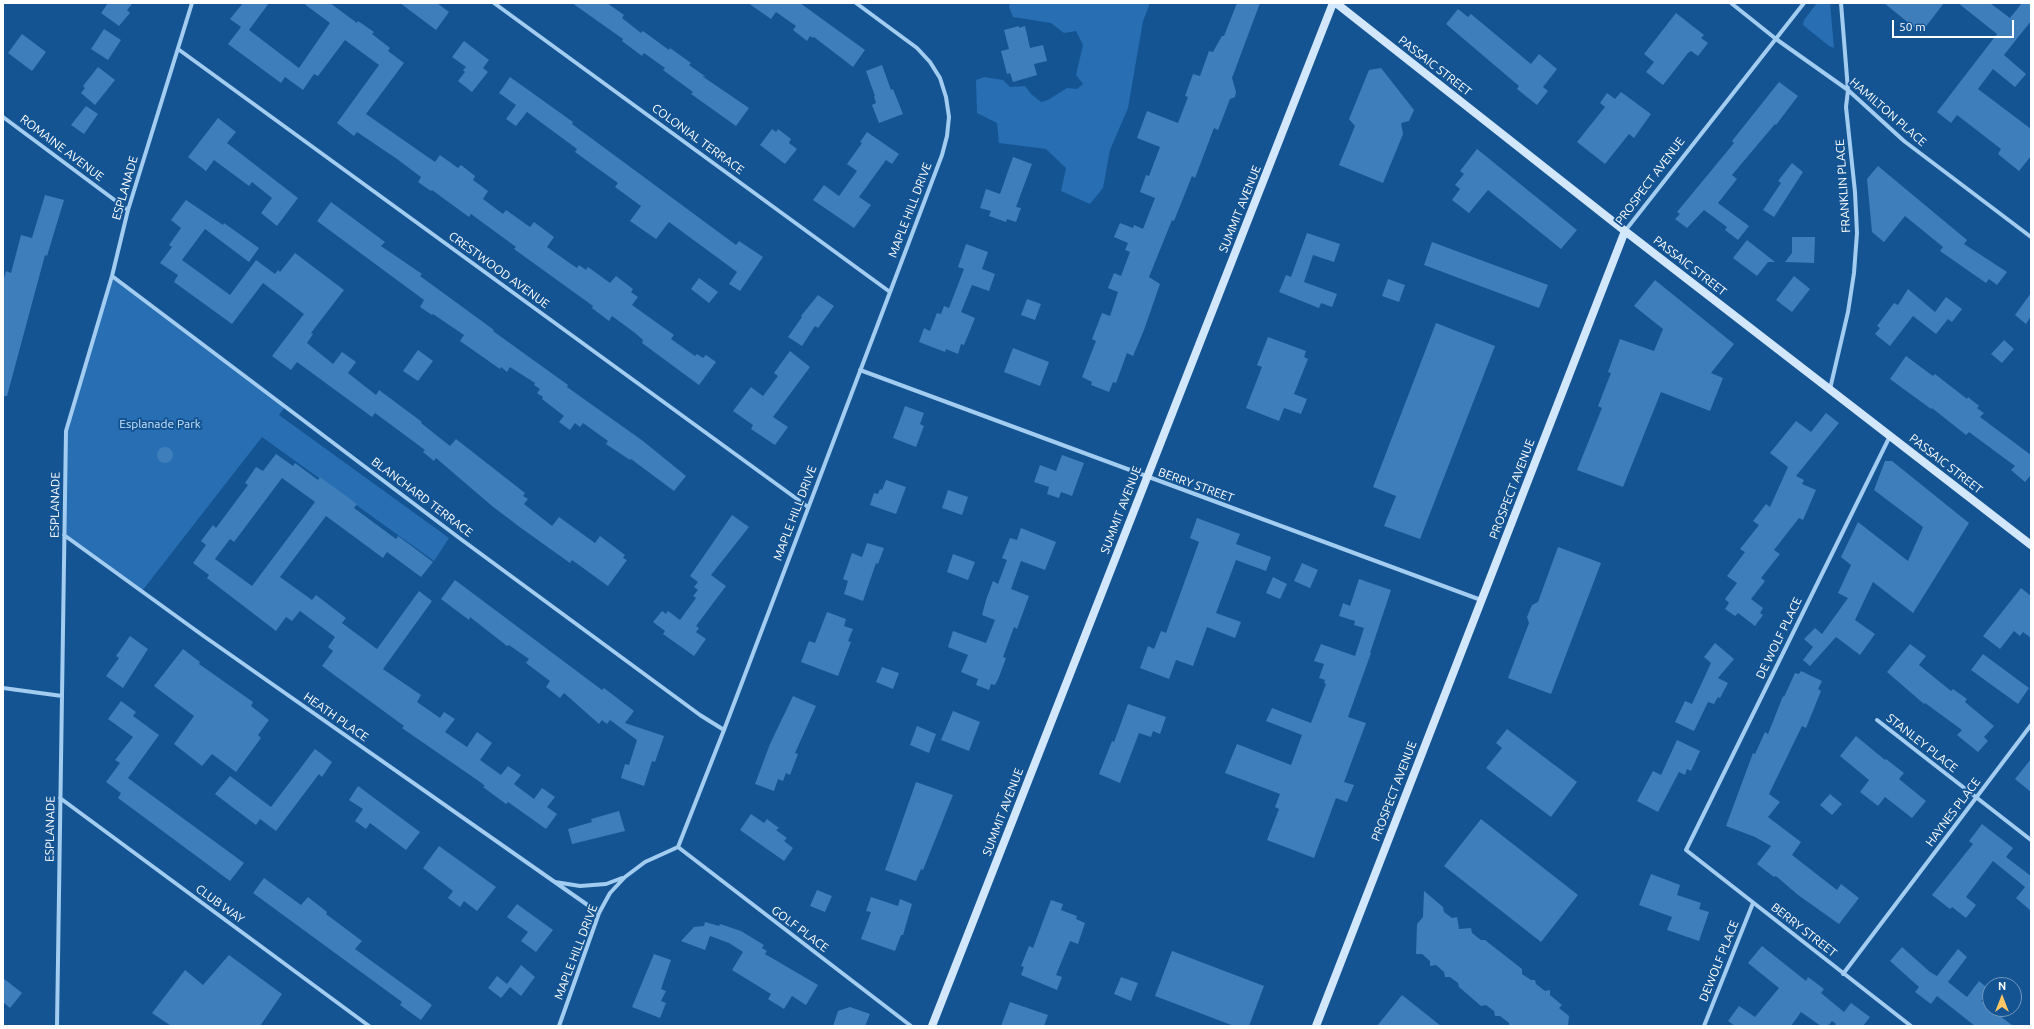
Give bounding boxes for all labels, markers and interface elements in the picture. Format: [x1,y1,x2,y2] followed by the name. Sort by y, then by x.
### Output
[1894,12,2016,38] scale bar
[1899,20,1926,33] text: 50 m
[1396,33,1474,99] street label: PASSAIC STREET
[1847,75,1929,149] street label: HAMILTON PLACE
[649,101,747,177] street label: COLONIAL TERRACE
[17,112,107,184] street label: ROMAINE AVENUE
[1612,134,1688,228] street label: PROSPECT AVENUE
[1833,139,1853,233] street label: FRANKLIN PLACE
[109,154,141,222] street label: ESPLANADE
[885,160,935,260] street label: MAPLE HILL DRIVE
[1216,163,1264,255] street label: SUMMIT AVENUE
[446,229,552,311] street label: CRESTWOOD AVENUE
[1651,233,1729,299] street label: PASSAIC STREET
[119,417,201,431] park label: Esplanade Park
[1907,431,1985,497] street label: PASSAIC STREET
[1486,437,1538,541] street label: PROSPECT AVENUE
[368,454,476,540] street label: BLANCHARD TERRACE
[770,463,820,563] street label: MAPLE HILL DRIVE
[1098,464,1144,556] street label: SUMMIT AVENUE
[1156,465,1236,505] street label: BERRY STREET
[47,472,63,538] street label: ESPLANADE
[1753,595,1805,681] street label: DE WOLF PLACE
[301,689,371,745] street label: HEATH PLACE
[1883,711,1961,775] street label: STANLEY PLACE
[1368,739,1420,843] street label: PROSPECT AVENUE
[980,766,1026,858] street label: SUMMIT AVENUE
[1923,775,1983,849] street label: HAYNES PLACE
[42,796,58,862] street label: ESPLANADE
[193,881,247,927] street label: CLUB WAY
[1768,900,1840,960] street label: BERRY STREET
[551,902,601,1002] street label: MAPLE HILL DRIVE
[769,903,831,955] street label: GOLF PLACE
[1696,918,1742,1004] street label: DEWOLF PLACE
[1982,977,2022,1017] north arrow
[1998,980,2006,992] text: N

